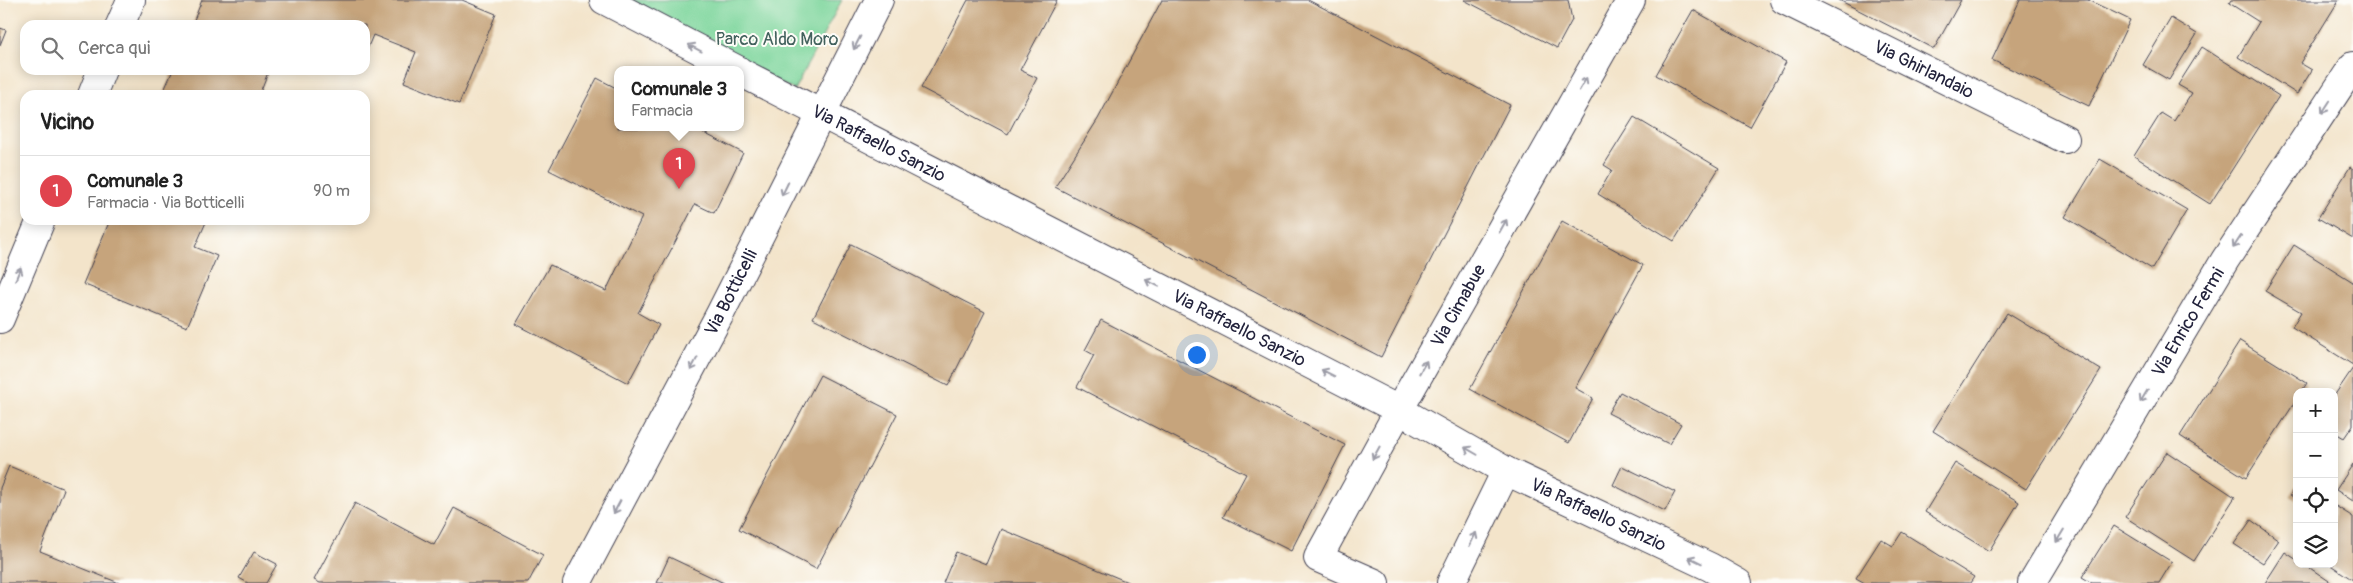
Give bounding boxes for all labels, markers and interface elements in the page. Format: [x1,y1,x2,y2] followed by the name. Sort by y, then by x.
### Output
[20,20,370,75] search box
[715,28,839,51] park label: Parco Aldo Moro
[38,34,66,62] icon: search
[1870,35,1978,104] street label: Via Ghirlandaio
[78,36,150,60] text: Cerca qui
[852,36,862,51] one-way arrow
[687,43,702,53] one-way arrow
[614,66,744,131] popup
[631,77,727,101] text: Comunale 3
[1579,78,1589,92] one-way arrow
[2321,99,2331,113] one-way arrow
[808,100,950,188] street label: Via Raffaello Sanzio
[631,101,693,121] text: Farmacia
[40,109,94,136] text: Vicino
[663,148,695,189] pin: 1
[87,169,183,193] text: Comunale 3
[53,181,59,201] text: 1
[313,181,350,201] text: 90 m
[780,181,789,196] one-way arrow
[87,193,244,213] text: Farmacia · Via Botticelli
[1499,219,1509,234] one-way arrow
[2232,235,2242,249] one-way arrow
[700,245,763,340] street label: Via Botticelli
[1426,260,1491,351] street label: Via Cimabue
[2147,264,2230,381] street label: Via Enrico Fermi
[14,267,24,282] one-way arrow
[1145,278,1160,287] one-way arrow
[1168,285,1310,372] street label: Via Raffaello Sanzio
[1184,342,1210,368] your location
[689,356,698,371] one-way arrow
[1419,361,1429,375] one-way arrow
[1321,368,1336,377] one-way arrow
[2293,388,2338,568] map controls
[2293,388,2338,433] button: +
[2138,389,2148,403] one-way arrow
[2293,433,2338,478] button: −
[1371,445,1381,460] one-way arrow
[1464,445,1478,455] one-way arrow
[1527,473,1670,557] street label: Via Raffaello Sanzio
[2293,478,2338,523] button: locate
[612,500,622,515] one-way arrow
[2293,523,2338,568] button: layers
[2055,528,2065,542] one-way arrow
[1469,532,1478,547] one-way arrow
[1688,555,1703,565] one-way arrow

